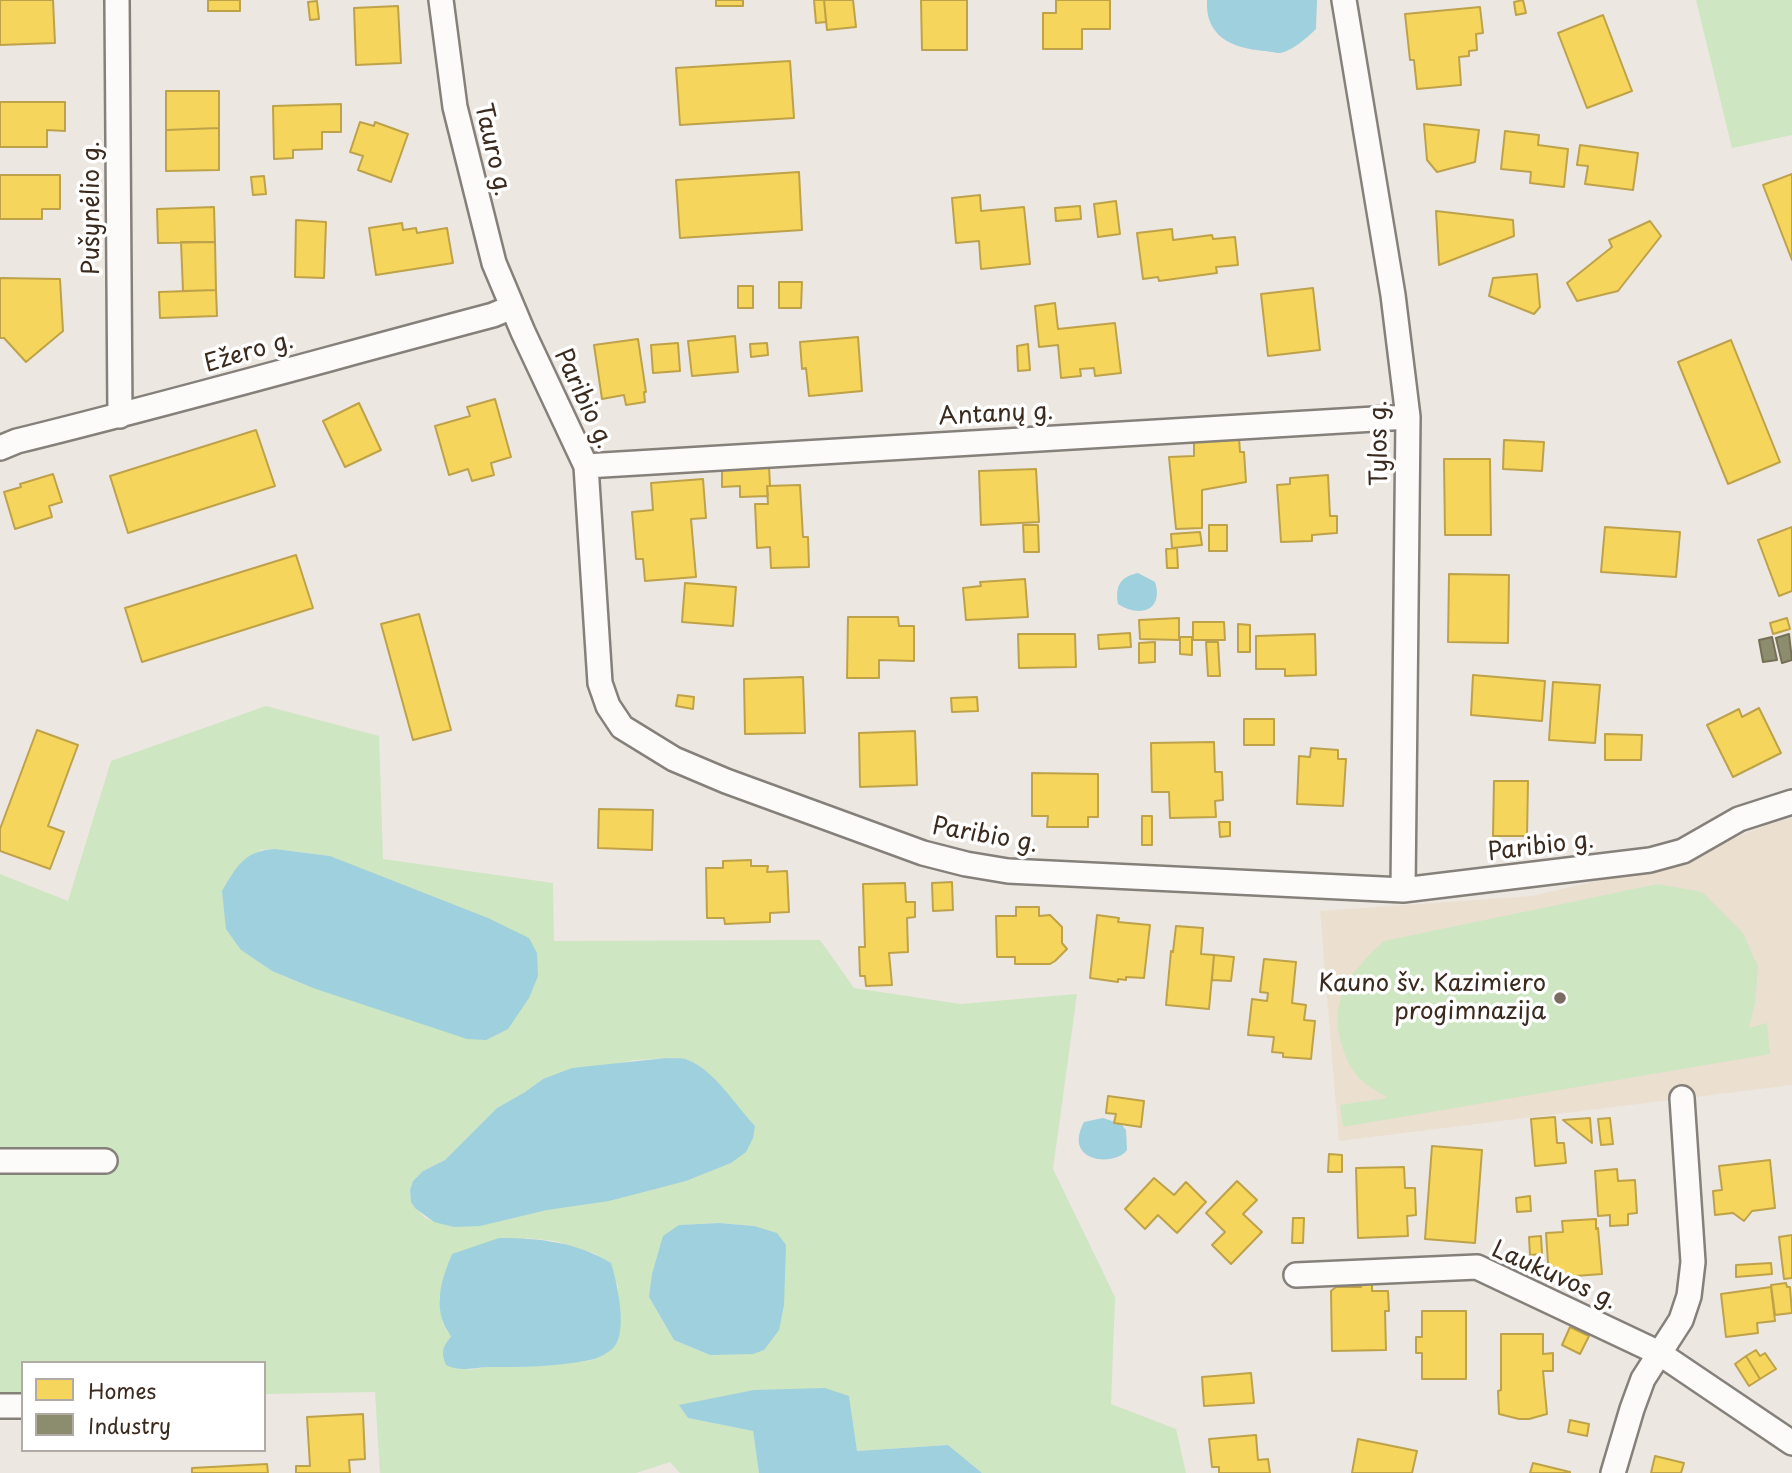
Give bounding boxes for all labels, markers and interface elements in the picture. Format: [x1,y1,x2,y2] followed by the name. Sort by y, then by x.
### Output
[467,101,517,199] street label: Tauro g.
[78,141,106,275] street label: Pušynėlio g.
[201,327,297,379] street label: Ežero g.
[547,345,619,453] street label: Paribio g.
[938,398,1054,432] street label: Antanų g.
[1365,400,1395,486] street label: Tylos g.
[930,813,1040,859] street label: Paribio g.
[1486,826,1596,868] street label: Paribio g.
[1318,970,1546,1026] place label: Kauno šv. Kazimiero progimnazija
[1552,990,1568,1006] marker: Kauno šv. Kazimiero progimnazija
[1487,1236,1621,1316] street label: Laukuvos g.
[21,1361,266,1452] legend
[88,1374,156,1406] text: Homes
[88,1409,171,1441] text: Industry

